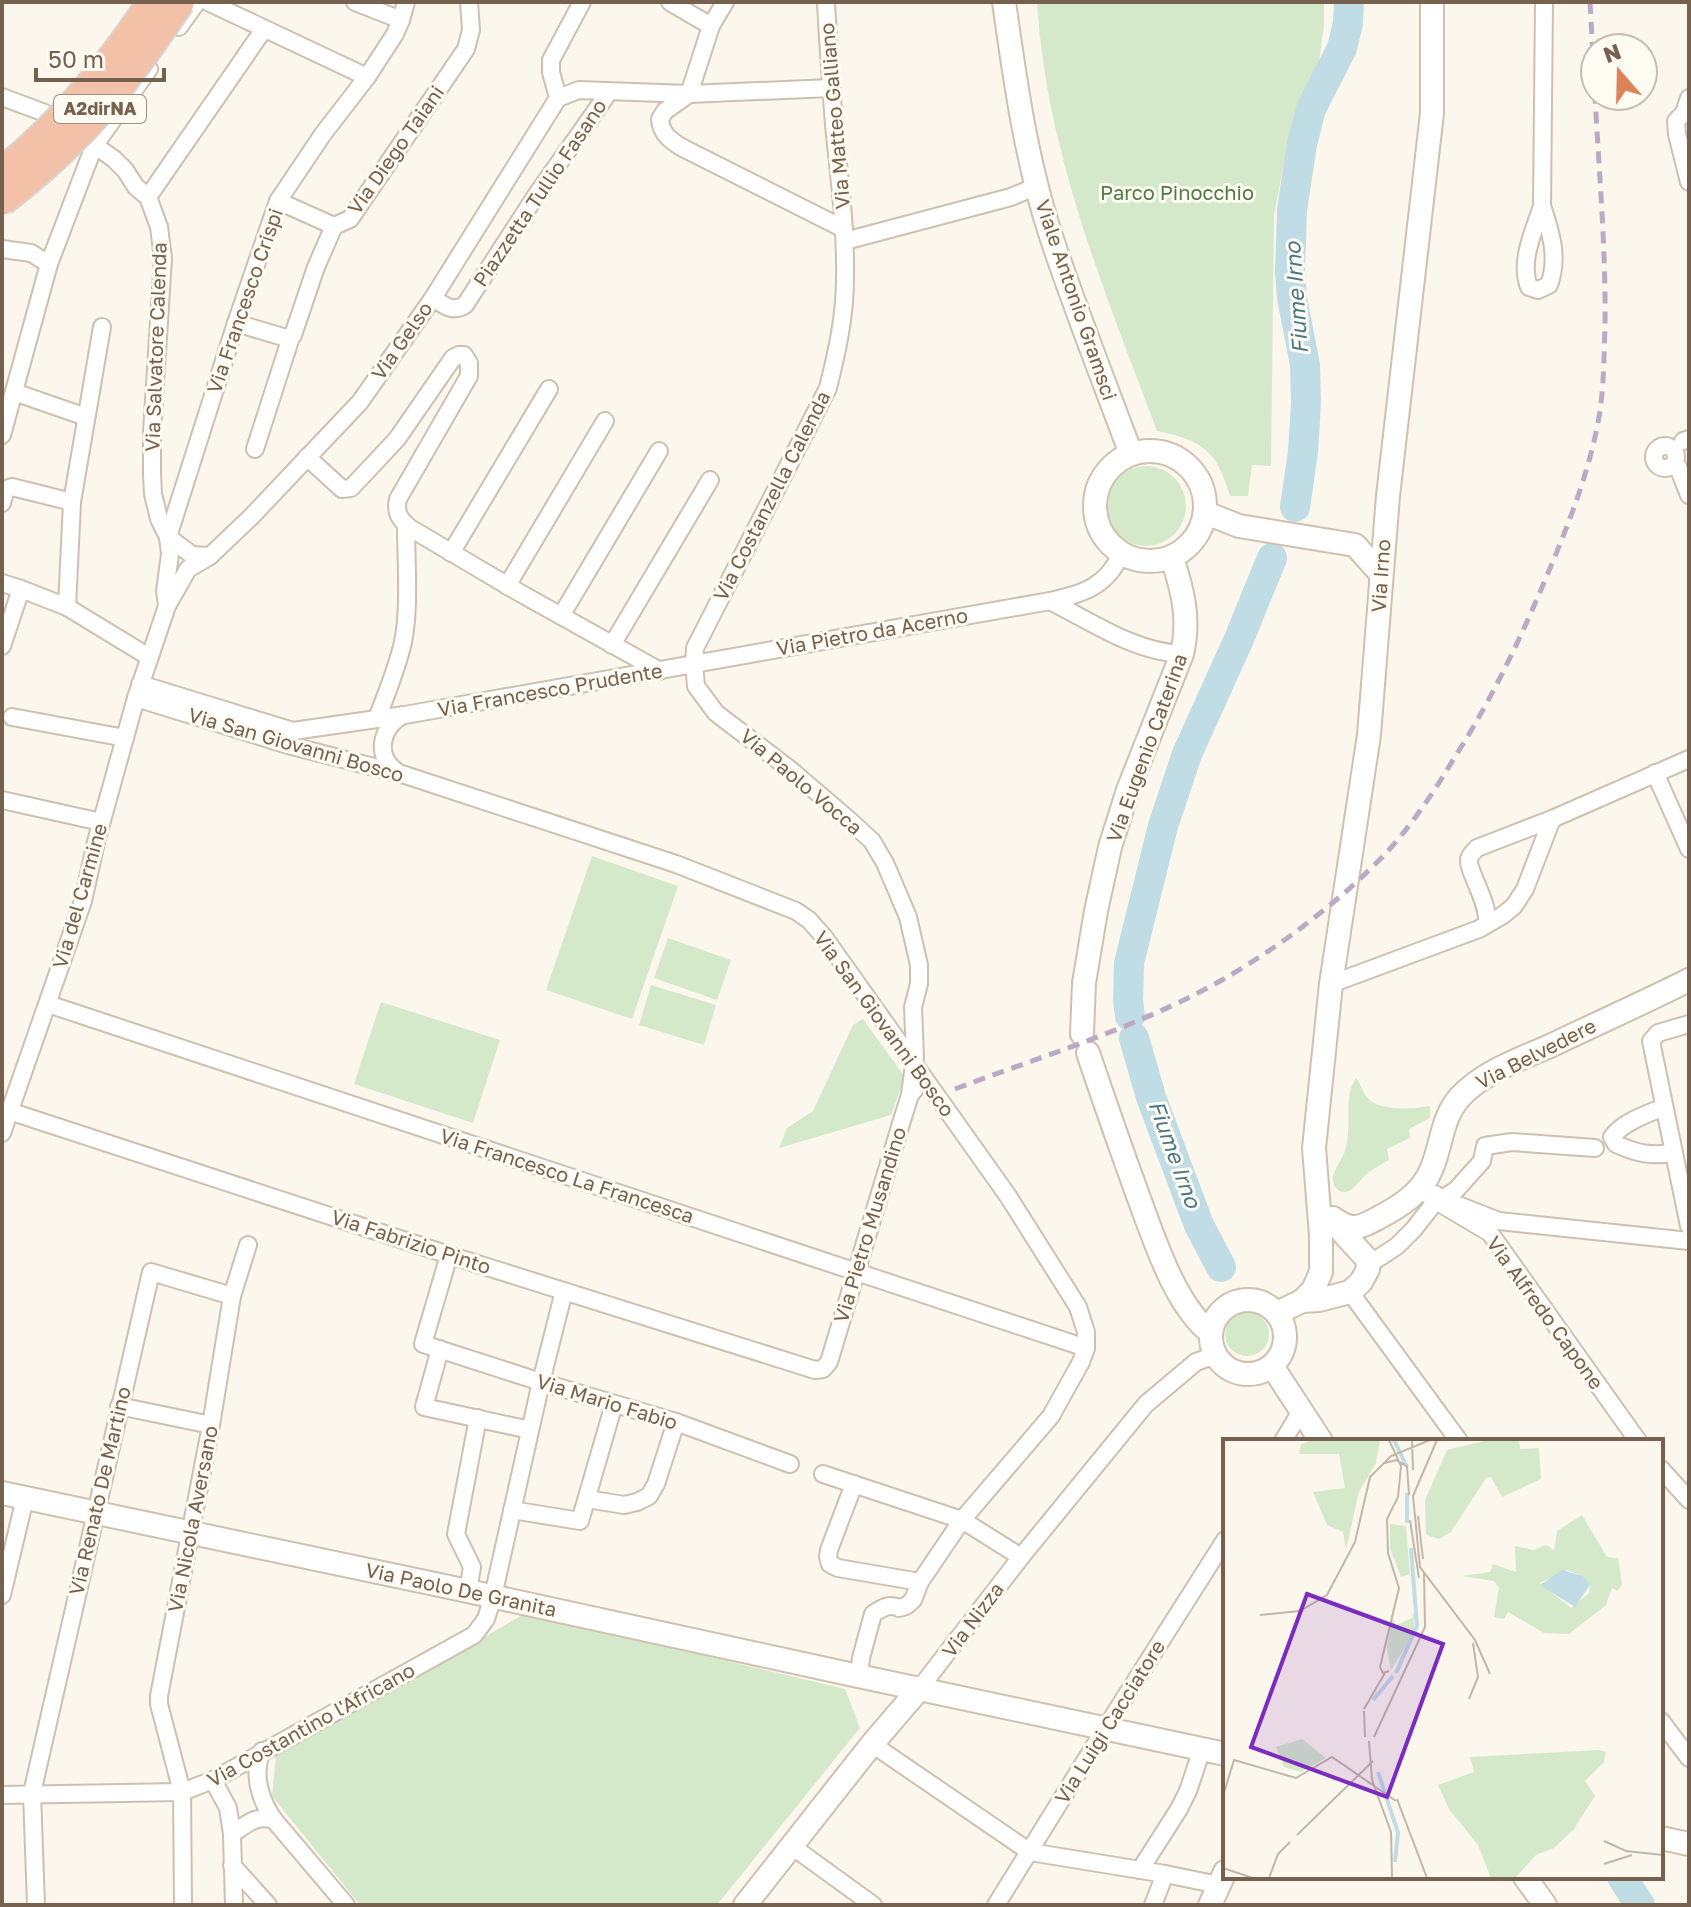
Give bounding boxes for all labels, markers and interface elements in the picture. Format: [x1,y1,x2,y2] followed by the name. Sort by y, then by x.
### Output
[814,22,854,210] street label: Via Matteo Galliano
[36,32,164,82] scale bar
[1579,32,1659,112] north arrow
[1600,37,1624,68] text: N
[48,44,104,73] text: 50 m
[342,80,448,218] street label: Via Diego Taiani
[467,94,611,291] street label: Piazzetta Tullio Fasano
[54,95,146,123] road number: A2dirNA
[1100,180,1254,204] park label: Parco Pinocchio
[1031,196,1123,403] street label: Viale Antonio Gramsci
[201,205,287,396] street label: Via Francesco Crispi
[1278,239,1313,355] water label: Fiume Irno
[139,242,171,452] street label: Via Salvatore Calenda
[366,297,437,384] street label: Via Gelso
[708,387,835,605] street label: Via Costanzella Calenda
[1365,538,1395,613] street label: Via Irno
[774,602,969,660] street label: Via Pietro da Acerno
[1101,650,1191,845] street label: Via Eugenio Caterina
[436,657,664,721] street label: Via Francesco Prudente
[186,702,407,786] street label: Via San Giovanni Bosco
[736,723,867,839] street label: Via Paolo Vocca
[47,820,111,971] street label: Via del Carmine
[809,926,960,1121] street label: Via San Giovanni Bosco
[1471,1013,1600,1094] street label: Via Belvedere
[1144,1096,1208,1213] water label: Fiume Irno
[437,1123,697,1227] street label: Via Francesco La Francesca
[828,1124,910,1325] street label: Via Pietro Musandino
[328,1204,494,1278] street label: Via Fabrizio Pinto
[1482,1231,1609,1393] street label: Via Alfredo Capone
[534,1368,681,1434] street label: Via Mario Fabio
[63,1384,135,1597] street label: Via Renato De Martino
[162,1423,222,1614] street label: Via Nicola Aversano
[1223,1439,1663,1879] inset map
[363,1557,559,1621] street label: Via Paolo De Granita
[936,1577,1008,1662] street label: Via Nizza
[1049,1635,1169,1808] street label: Via Luigi Cacciatore
[203,1657,419,1791] street label: Via Costantino l'Africano

